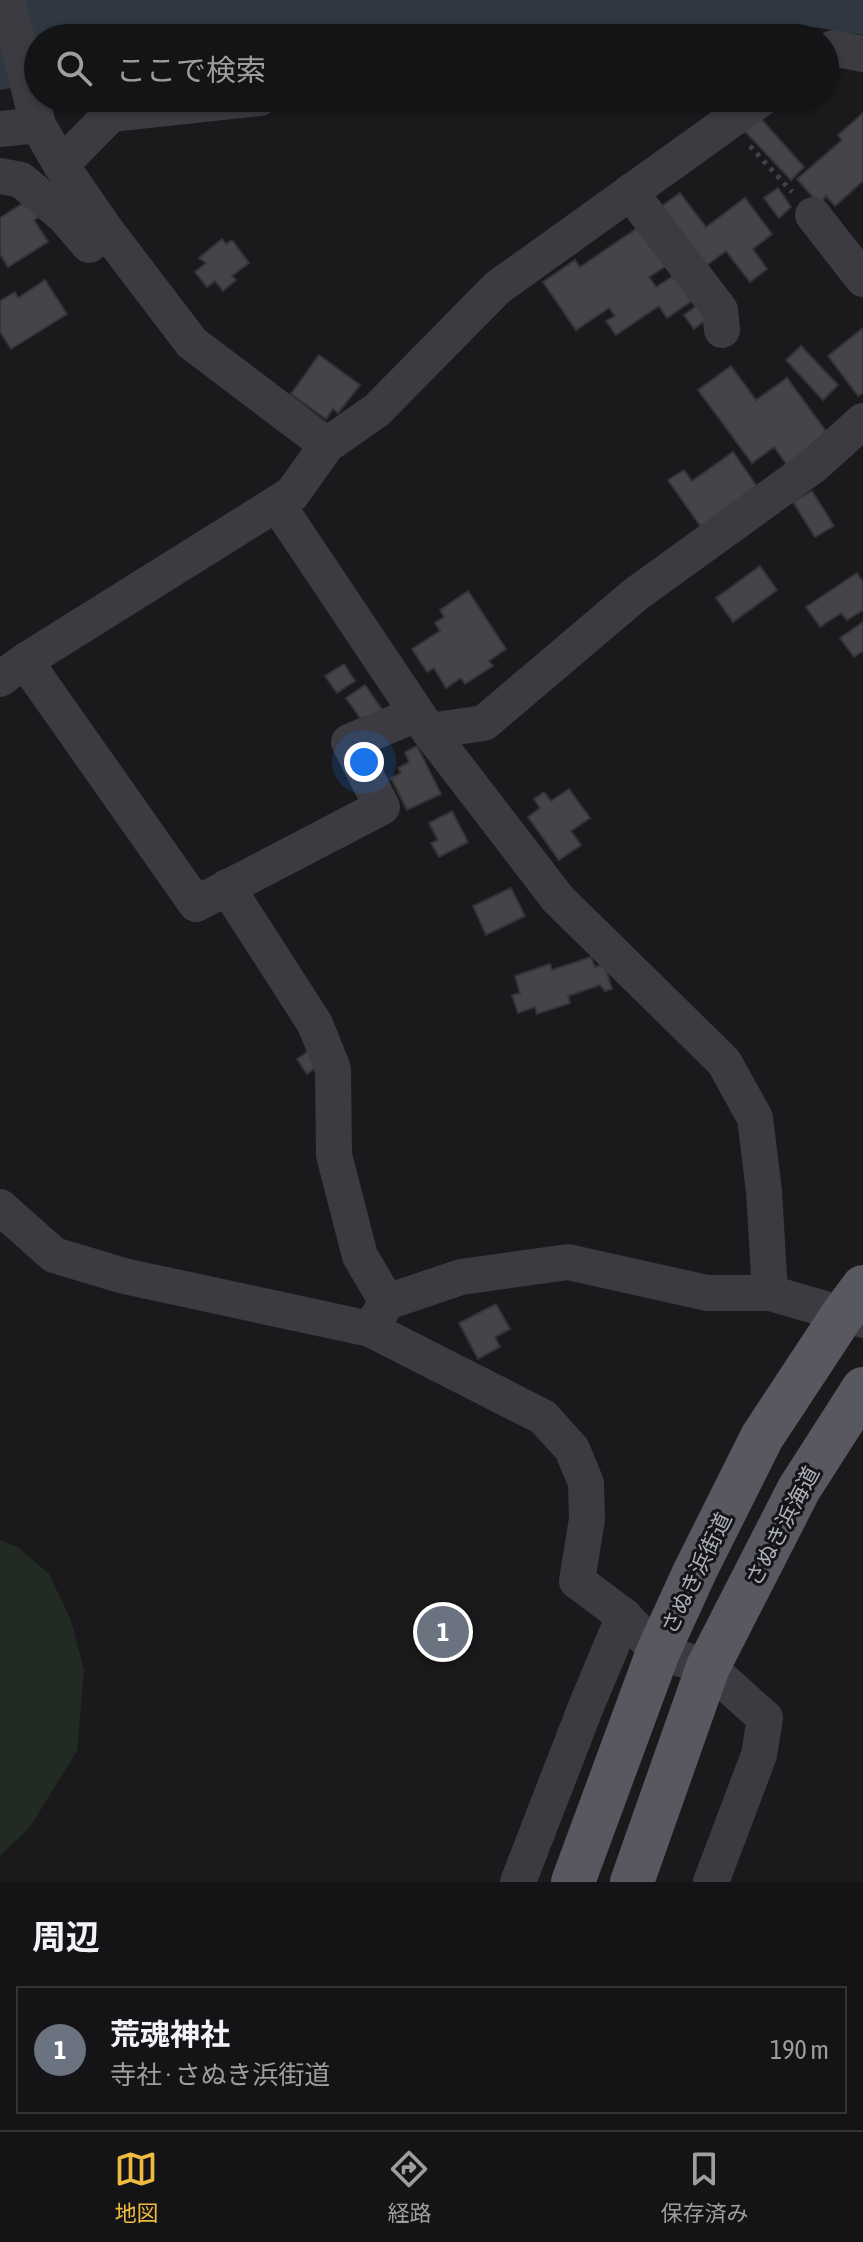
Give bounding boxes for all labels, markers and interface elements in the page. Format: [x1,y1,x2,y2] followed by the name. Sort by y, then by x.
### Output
[24,24,839,112] search box
[52,46,96,90] icon: search
[116,53,266,87] text: ここで検索
[344,742,384,782] your location
[740,1462,824,1590] street label: さぬき浜海道
[655,1508,737,1638] street label: さぬき浜街道
[417,1602,469,1662] pin: 1
[32,1917,100,1956] text: 周辺
[110,2017,230,2051] text: 荒魂神社
[54,2035,66,2065] text: 1
[770,2035,829,2065] text: 190 m
[110,2060,330,2090] text: 寺社 · さぬき浜街道
[114,2147,159,2227] tab: 地図
[387,2147,432,2227] tab: 経路
[660,2147,749,2227] tab: 保存済み

